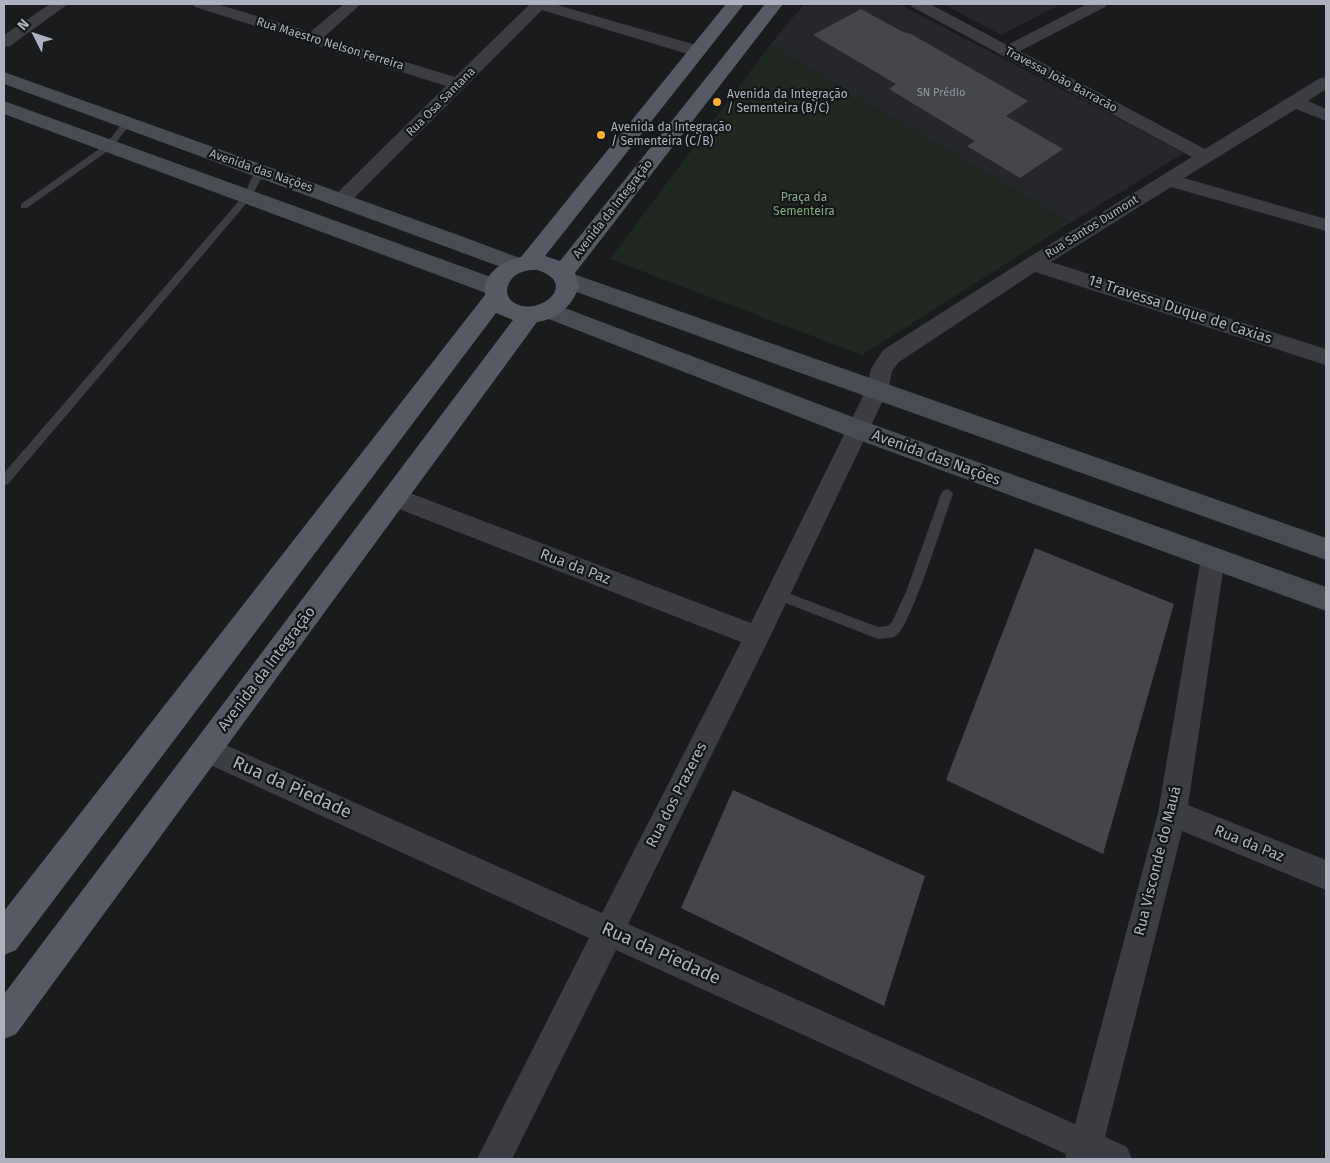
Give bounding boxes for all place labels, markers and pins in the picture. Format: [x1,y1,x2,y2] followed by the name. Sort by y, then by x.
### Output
[727,88,848,116] place label: Avenida da Integração / Sementeira (B/C)
[711,96,723,108] marker: Avenida da Integração / Sementeira (B/C)
[611,121,732,149] place label: Avenida da Integração / Sementeira (C/B)
[595,129,607,141] marker: Avenida da Integração / Sementeira (C/B)

